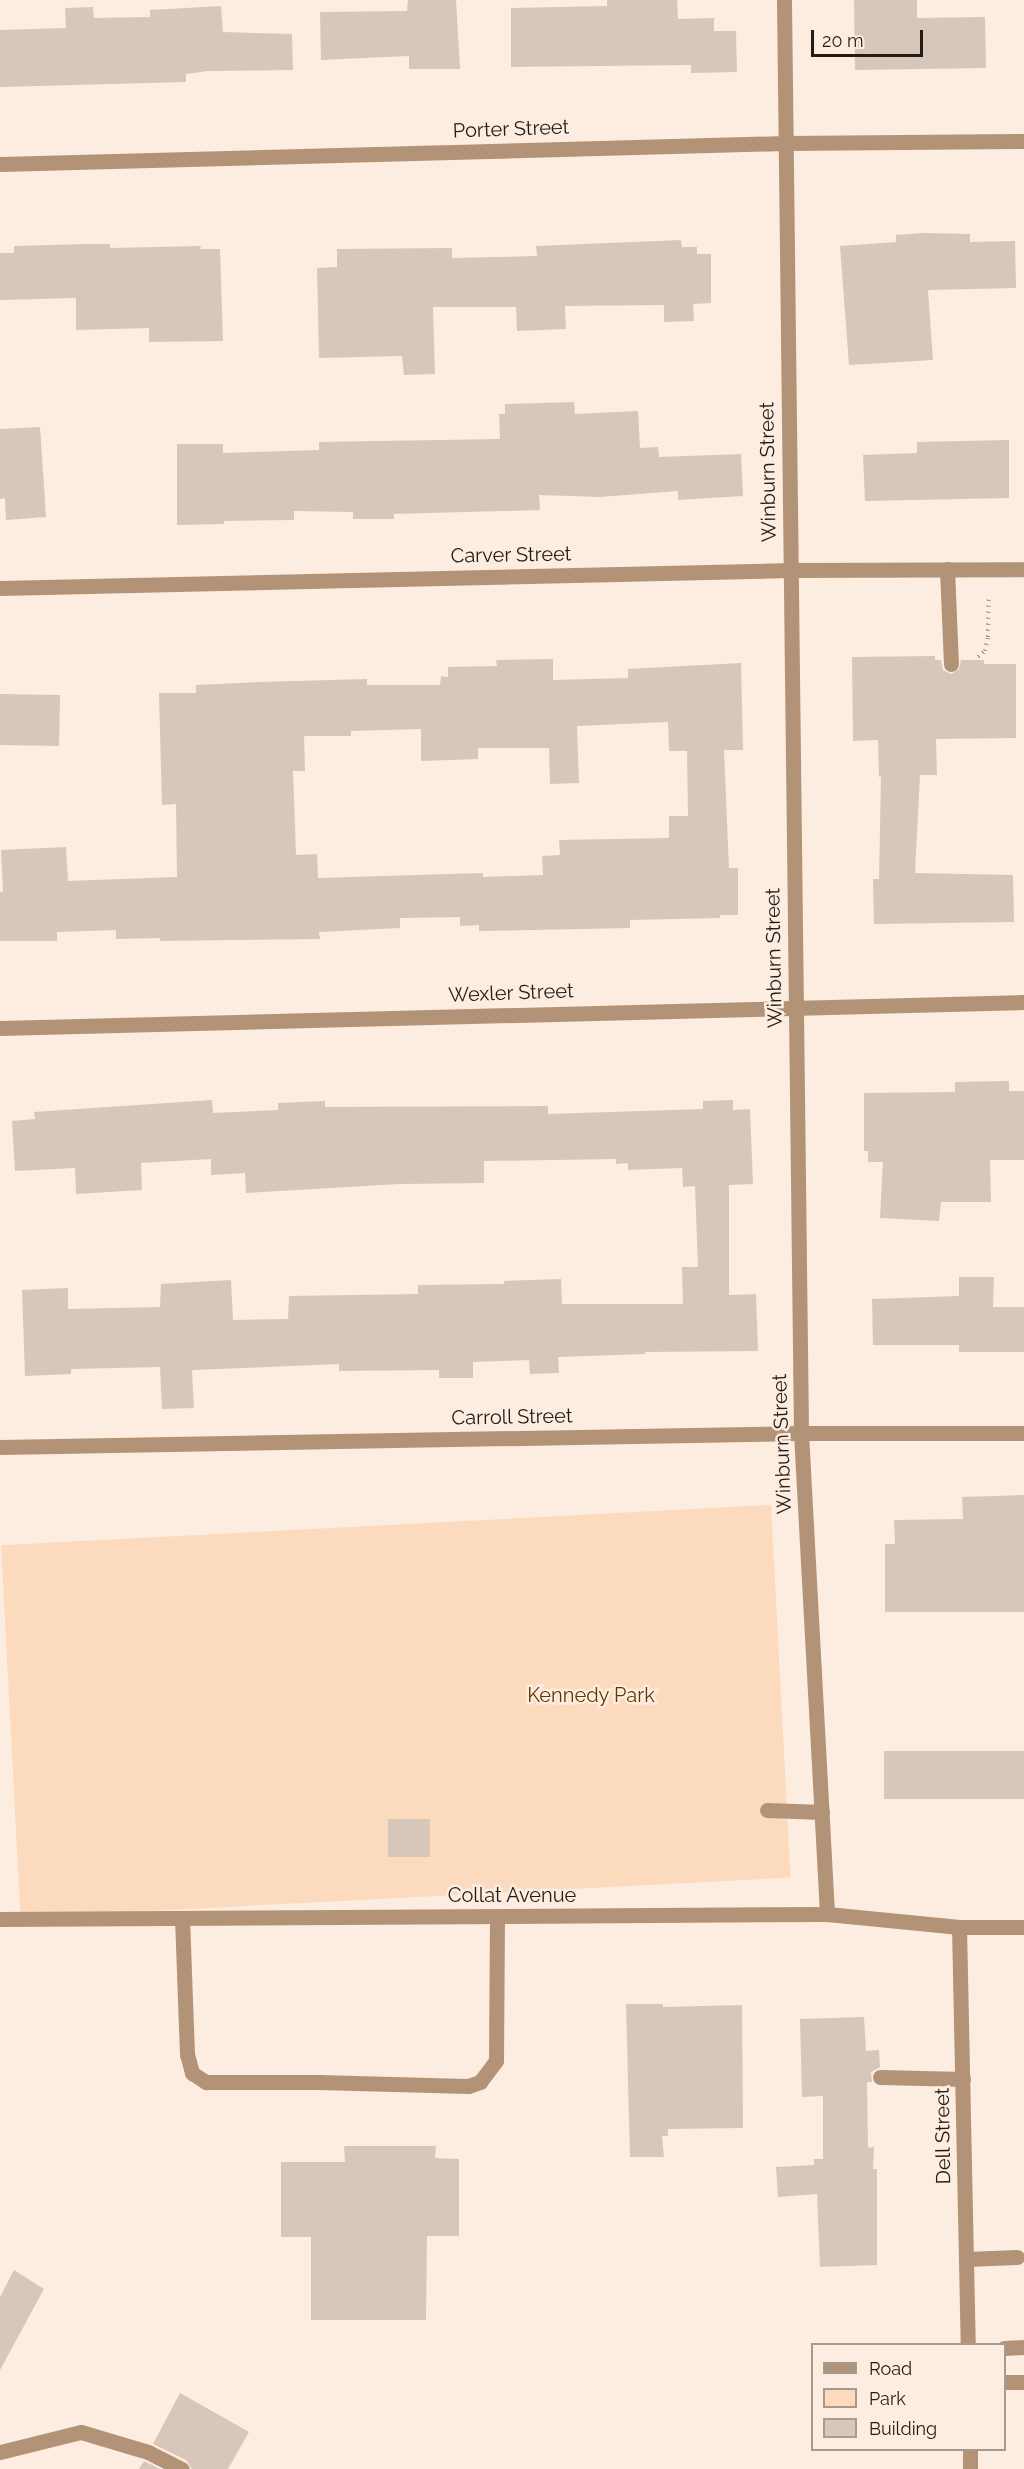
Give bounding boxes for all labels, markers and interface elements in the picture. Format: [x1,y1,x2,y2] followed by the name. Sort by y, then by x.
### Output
[814,18,926,56] scale bar
[822,30,864,51] text: 20 m
[452,115,570,143] street label: Porter Street
[755,402,781,542] street label: Winburn Street
[450,542,572,568] street label: Carver Street
[761,888,787,1028] street label: Winburn Street
[448,979,574,1007] street label: Wexler Street
[768,1373,796,1515] street label: Winburn Street
[451,1404,573,1430] street label: Carroll Street
[527,1683,655,1707] park label: Kennedy Park
[447,1883,577,1907] street label: Collat Avenue
[930,2087,956,2185] street label: Dell Street
[811,2343,1006,2451] legend
[869,2358,912,2379] text: Road
[869,2388,906,2409] text: Park
[869,2418,937,2439] text: Building

